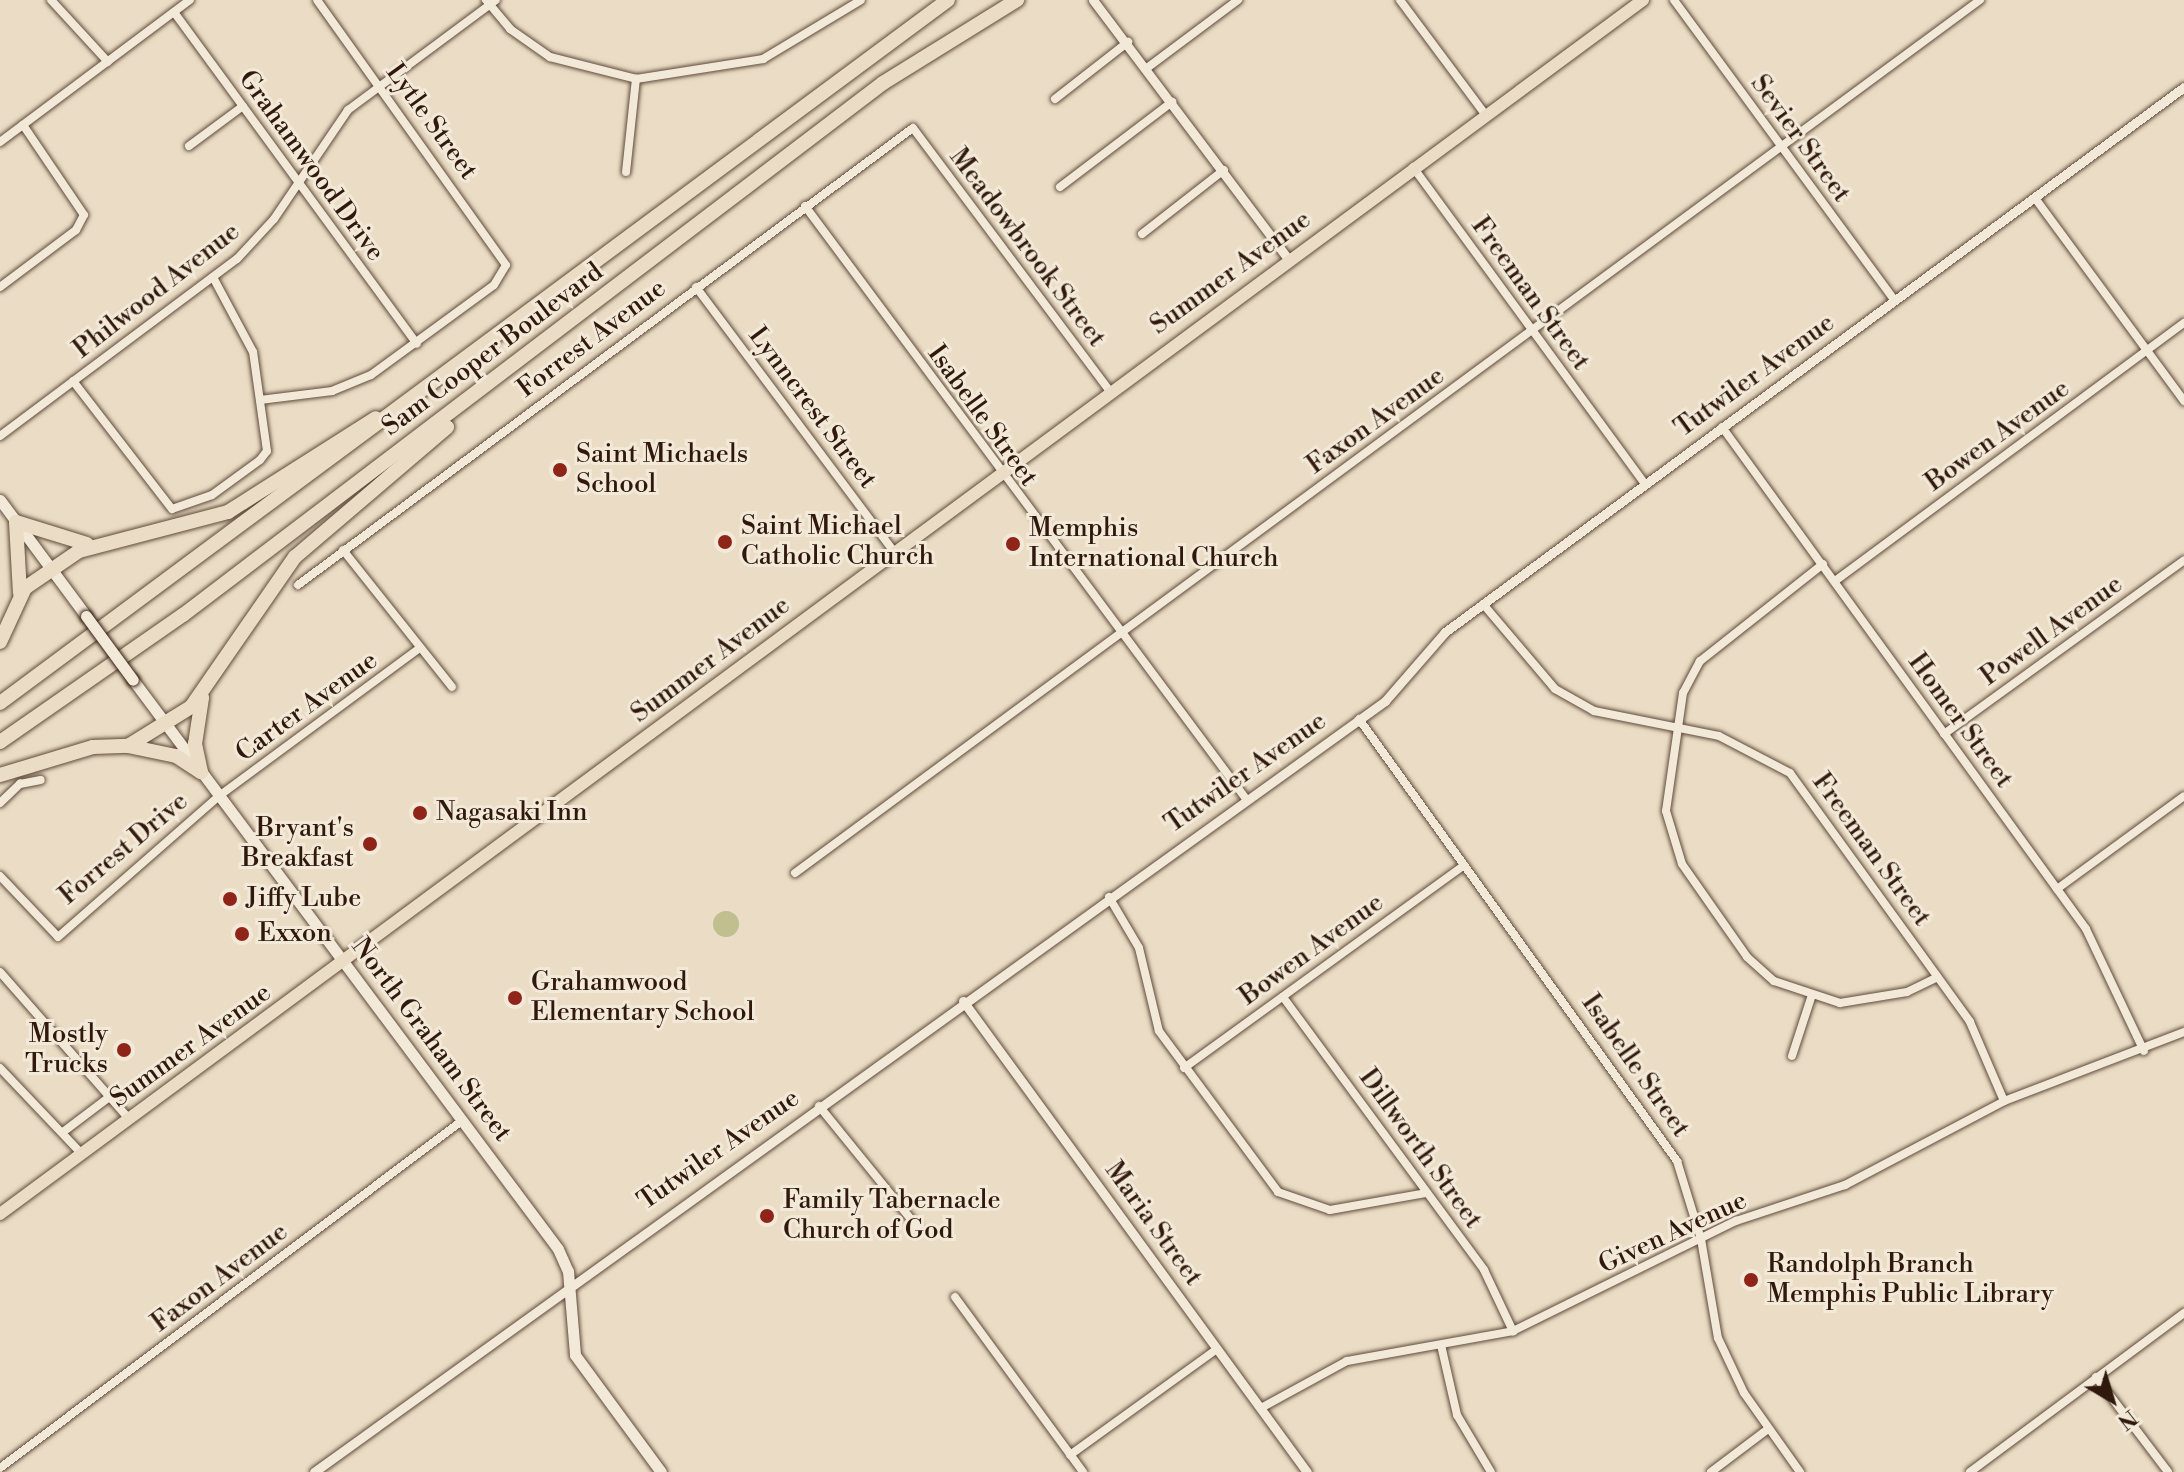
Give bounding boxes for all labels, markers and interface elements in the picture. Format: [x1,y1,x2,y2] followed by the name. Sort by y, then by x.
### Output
[379,58,483,186] street label: Lytle Street
[231,65,391,267] street label: Grahamwood Drive
[1743,69,1857,209] street label: Sevier Street
[942,143,1112,353] street label: Meadowbrook Street
[1145,204,1317,342] street label: Summer Avenue
[1464,211,1596,377] street label: Freeman Street
[68,216,246,366] street label: Philwood Avenue
[376,257,610,443] street label: Sam Cooper Boulevard
[512,273,672,405] street label: Forrest Avenue
[1669,308,1841,444] street label: Tutwiler Avenue
[741,321,883,495] street label: Lynncrest Street
[920,339,1044,493] street label: Isabelle Street
[1301,361,1451,481] street label: Faxon Avenue
[1920,373,2076,499] street label: Bowen Avenue
[576,439,748,500] place label: Saint Michaels School
[551,461,569,479] marker: Saint Michaels School
[741,511,934,572] place label: Saint Michael Catholic Church
[1029,513,1278,574] place label: Memphis International Church
[716,533,734,551] marker: Saint Michael Catholic Church
[1004,535,1022,553] marker: Memphis International Church
[1975,569,2129,693] street label: Powell Avenue
[625,590,797,730] street label: Summer Avenue
[230,645,384,769] street label: Carter Avenue
[1901,648,2019,794] street label: Homer Street
[1159,706,1333,840] street label: Tutwiler Avenue
[1805,767,1937,933] street label: Freeman Street
[53,786,195,912] street label: Forrest Drive
[436,797,588,829] place label: Nagasaki Inn
[411,804,429,822] marker: Nagasaki Inn
[241,813,354,874] place label: Bryant's Breakfast
[361,835,379,853] marker: Bryant's Breakfast
[246,883,361,915] place label: Jiffy Lube
[1234,887,1390,1013] street label: Bowen Avenue
[221,890,239,908] marker: Jiffy Lube
[258,918,332,950] place label: Exxon
[233,925,251,943] marker: Exxon
[344,932,518,1148] street label: North Graham Street
[531,967,754,1028] place label: Grahamwood Elementary School
[105,977,277,1115] street label: Summer Avenue
[506,989,524,1007] marker: Grahamwood Elementary School
[1574,989,1696,1143] street label: Isabelle Street
[25,1019,108,1080] place label: Mostly Trucks
[115,1041,133,1059] marker: Mostly Trucks
[1352,1063,1488,1235] street label: Dillworth Street
[632,1083,806,1217] street label: Tutwiler Avenue
[1098,1156,1208,1292] street label: Maria Street
[783,1185,1001,1246] place label: Family Tabernacle Church of God
[1594,1185,1752,1281] street label: Given Avenue
[758,1207,776,1225] marker: Family Tabernacle Church of God
[146,1217,294,1339] street label: Faxon Avenue
[1767,1249,2054,1310] place label: Randolph Branch Memphis Public Library
[1742,1271,1760,1289] marker: Randolph Branch Memphis Public Library
[2072,1360,2152,1440] north arrow
[2112,1403,2142,1435] text: N

